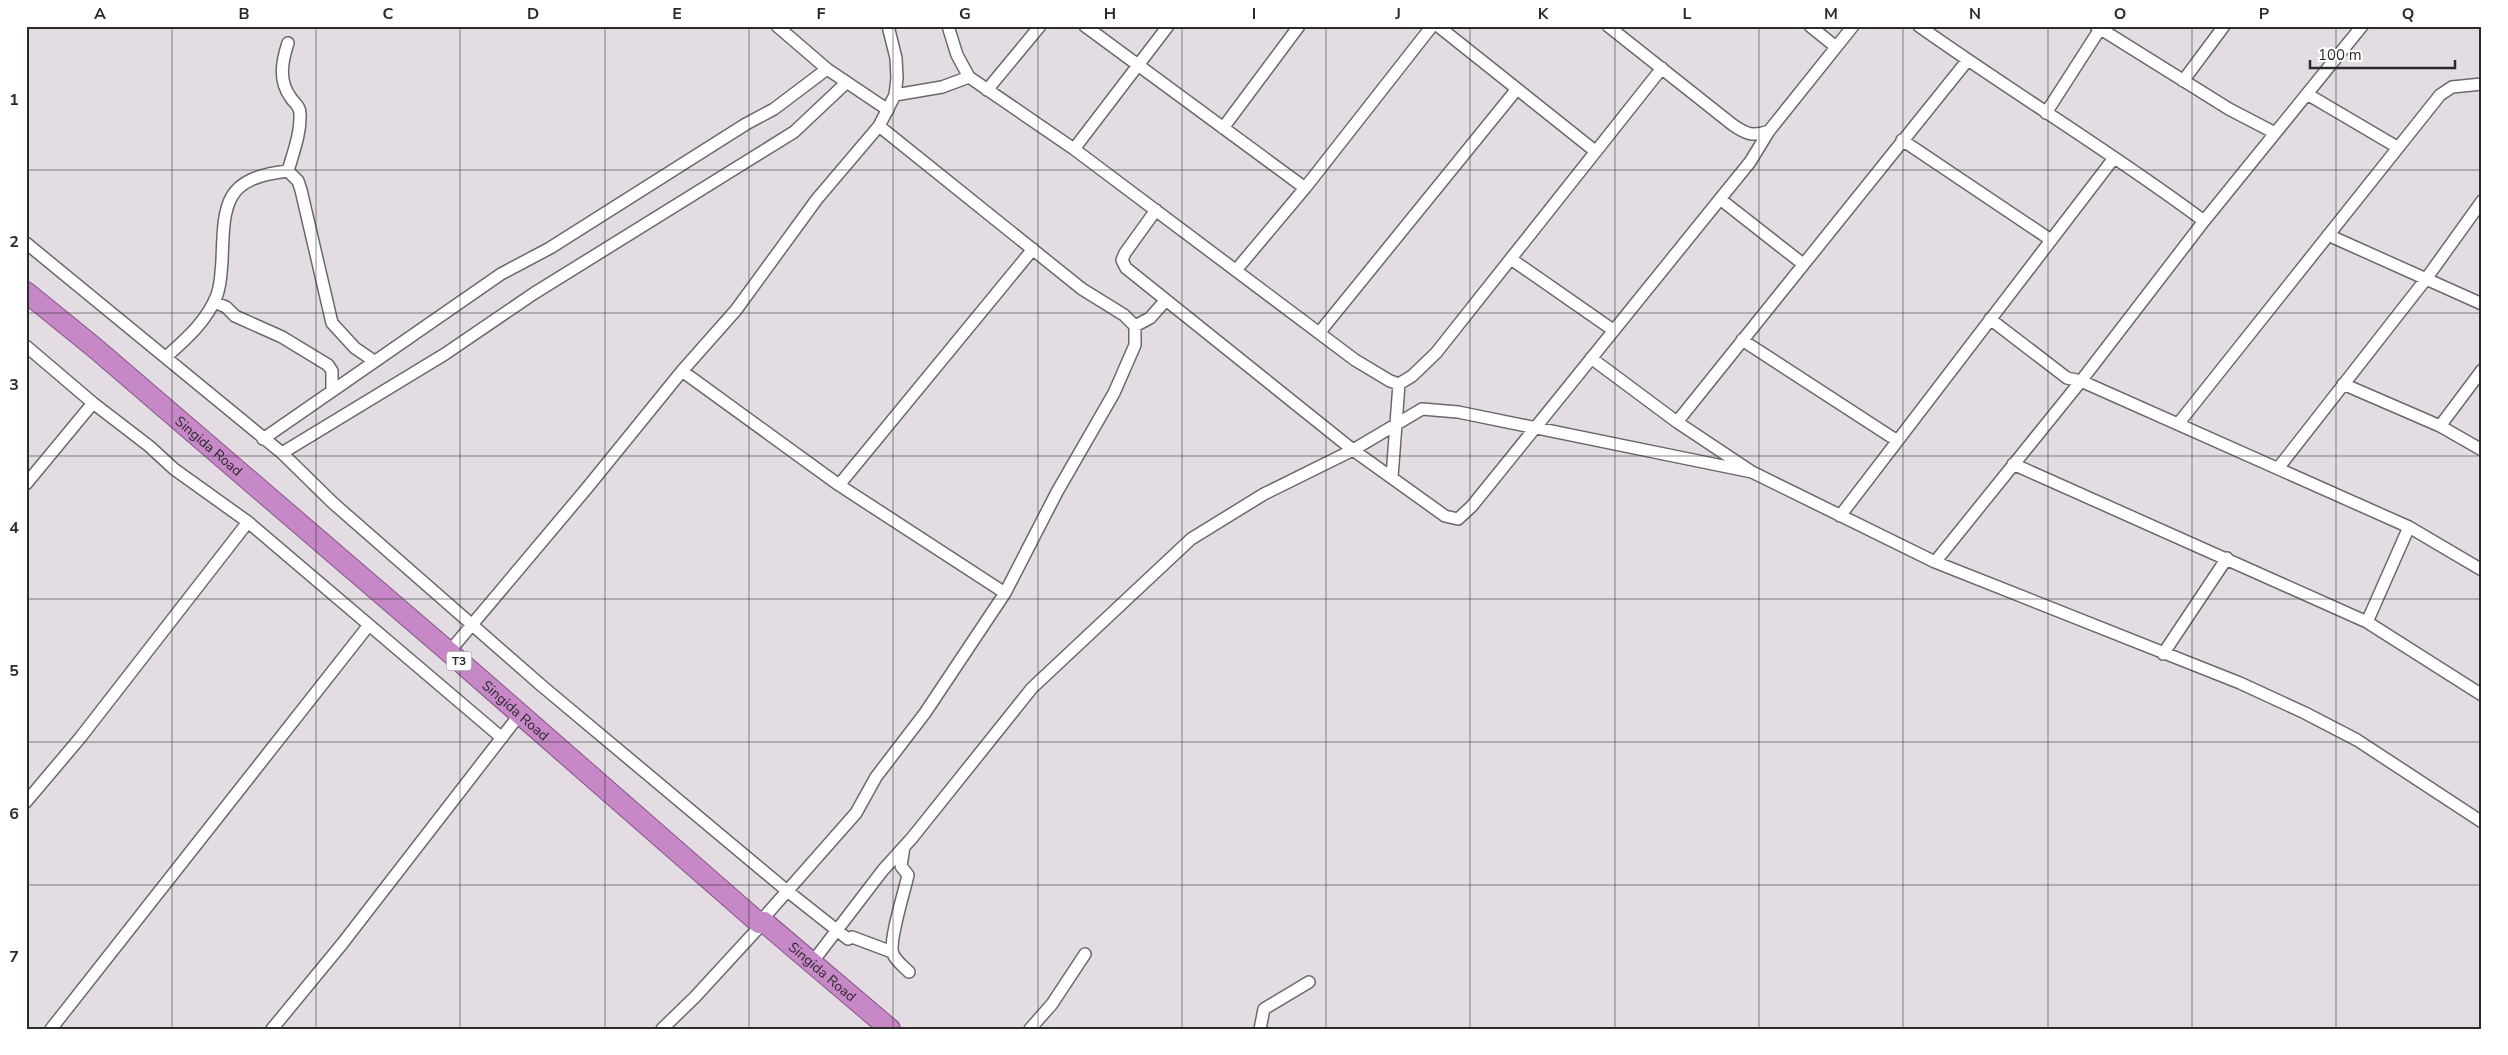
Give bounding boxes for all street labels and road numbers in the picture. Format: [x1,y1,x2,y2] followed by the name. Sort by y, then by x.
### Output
[171,412,247,480] street label: Singida Road
[446,651,472,670] road number: T3
[478,676,553,745] street label: Singida Road
[785,937,860,1006] street label: Singida Road

